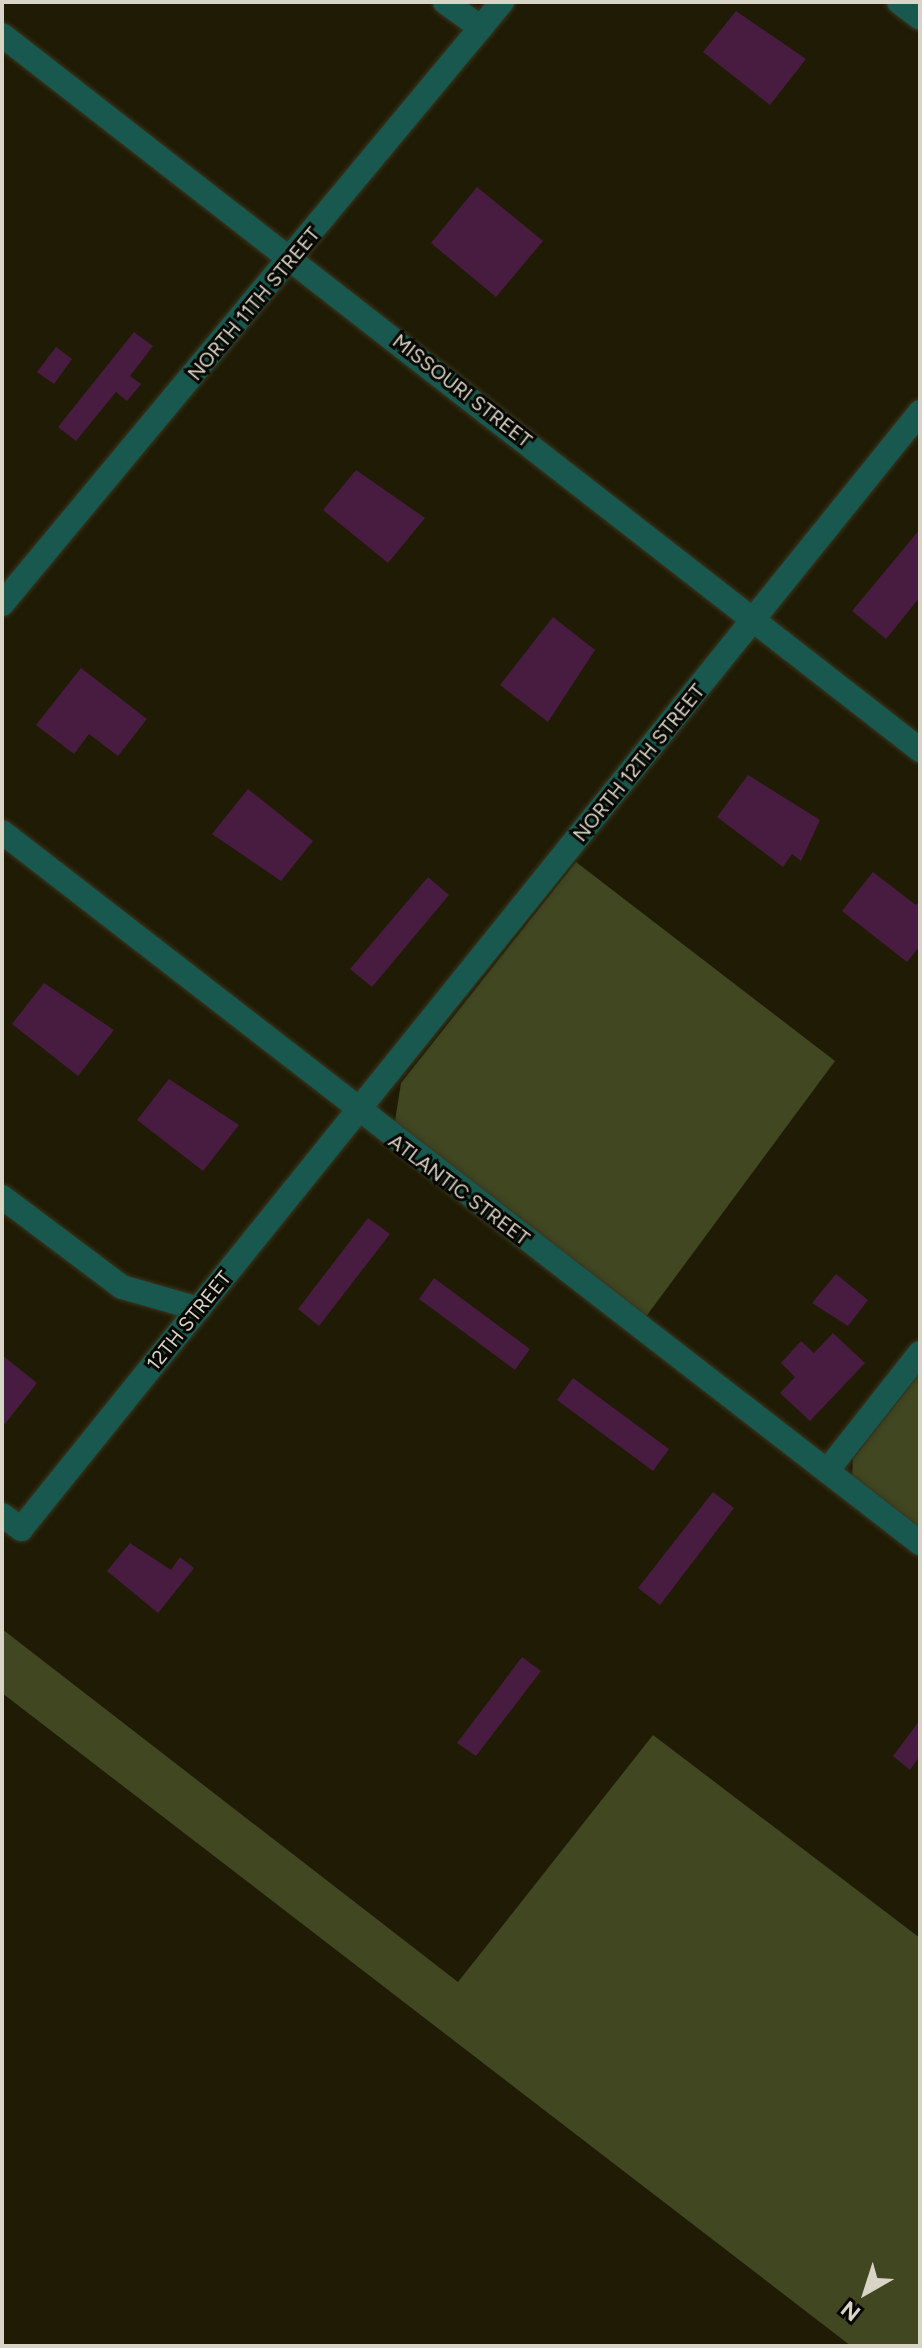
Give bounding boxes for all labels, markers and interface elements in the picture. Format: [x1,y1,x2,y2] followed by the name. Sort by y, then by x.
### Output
[183,223,325,385] street label: NORTH 11TH STREET
[388,329,536,453] street label: MISSOURI STREET
[568,680,710,846] street label: NORTH 12TH STREET
[384,1129,534,1251] street label: ATLANTIC STREET
[142,1266,236,1376] street label: 12TH STREET
[826,2252,906,2332] north arrow
[835,2295,866,2327] text: N

